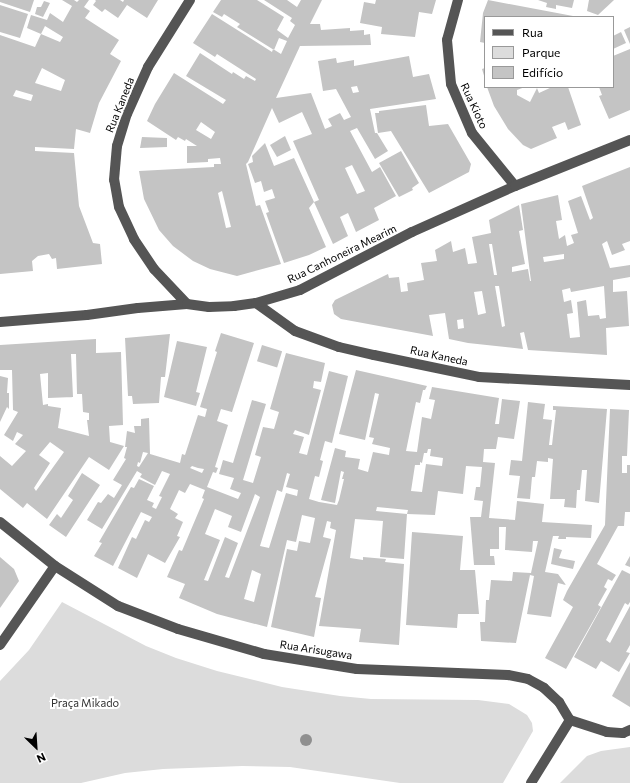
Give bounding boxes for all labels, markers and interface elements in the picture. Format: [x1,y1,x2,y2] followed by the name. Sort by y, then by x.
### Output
[484,16,614,88] legend
[522,25,543,39] text: Rua
[522,45,560,59] text: Parque
[522,65,563,79] text: Edifício
[103,75,137,135] street label: Rua Kaneda
[458,81,490,131] street label: Rua Kioto
[285,222,399,286] street label: Rua Canhoneira Mearim
[409,343,469,369] street label: Rua Kaneda
[279,638,353,662] street label: Rua Arisugawa
[51,696,119,710] park label: Praça Mikado
[16,727,56,767] north arrow
[35,751,48,766] text: N

